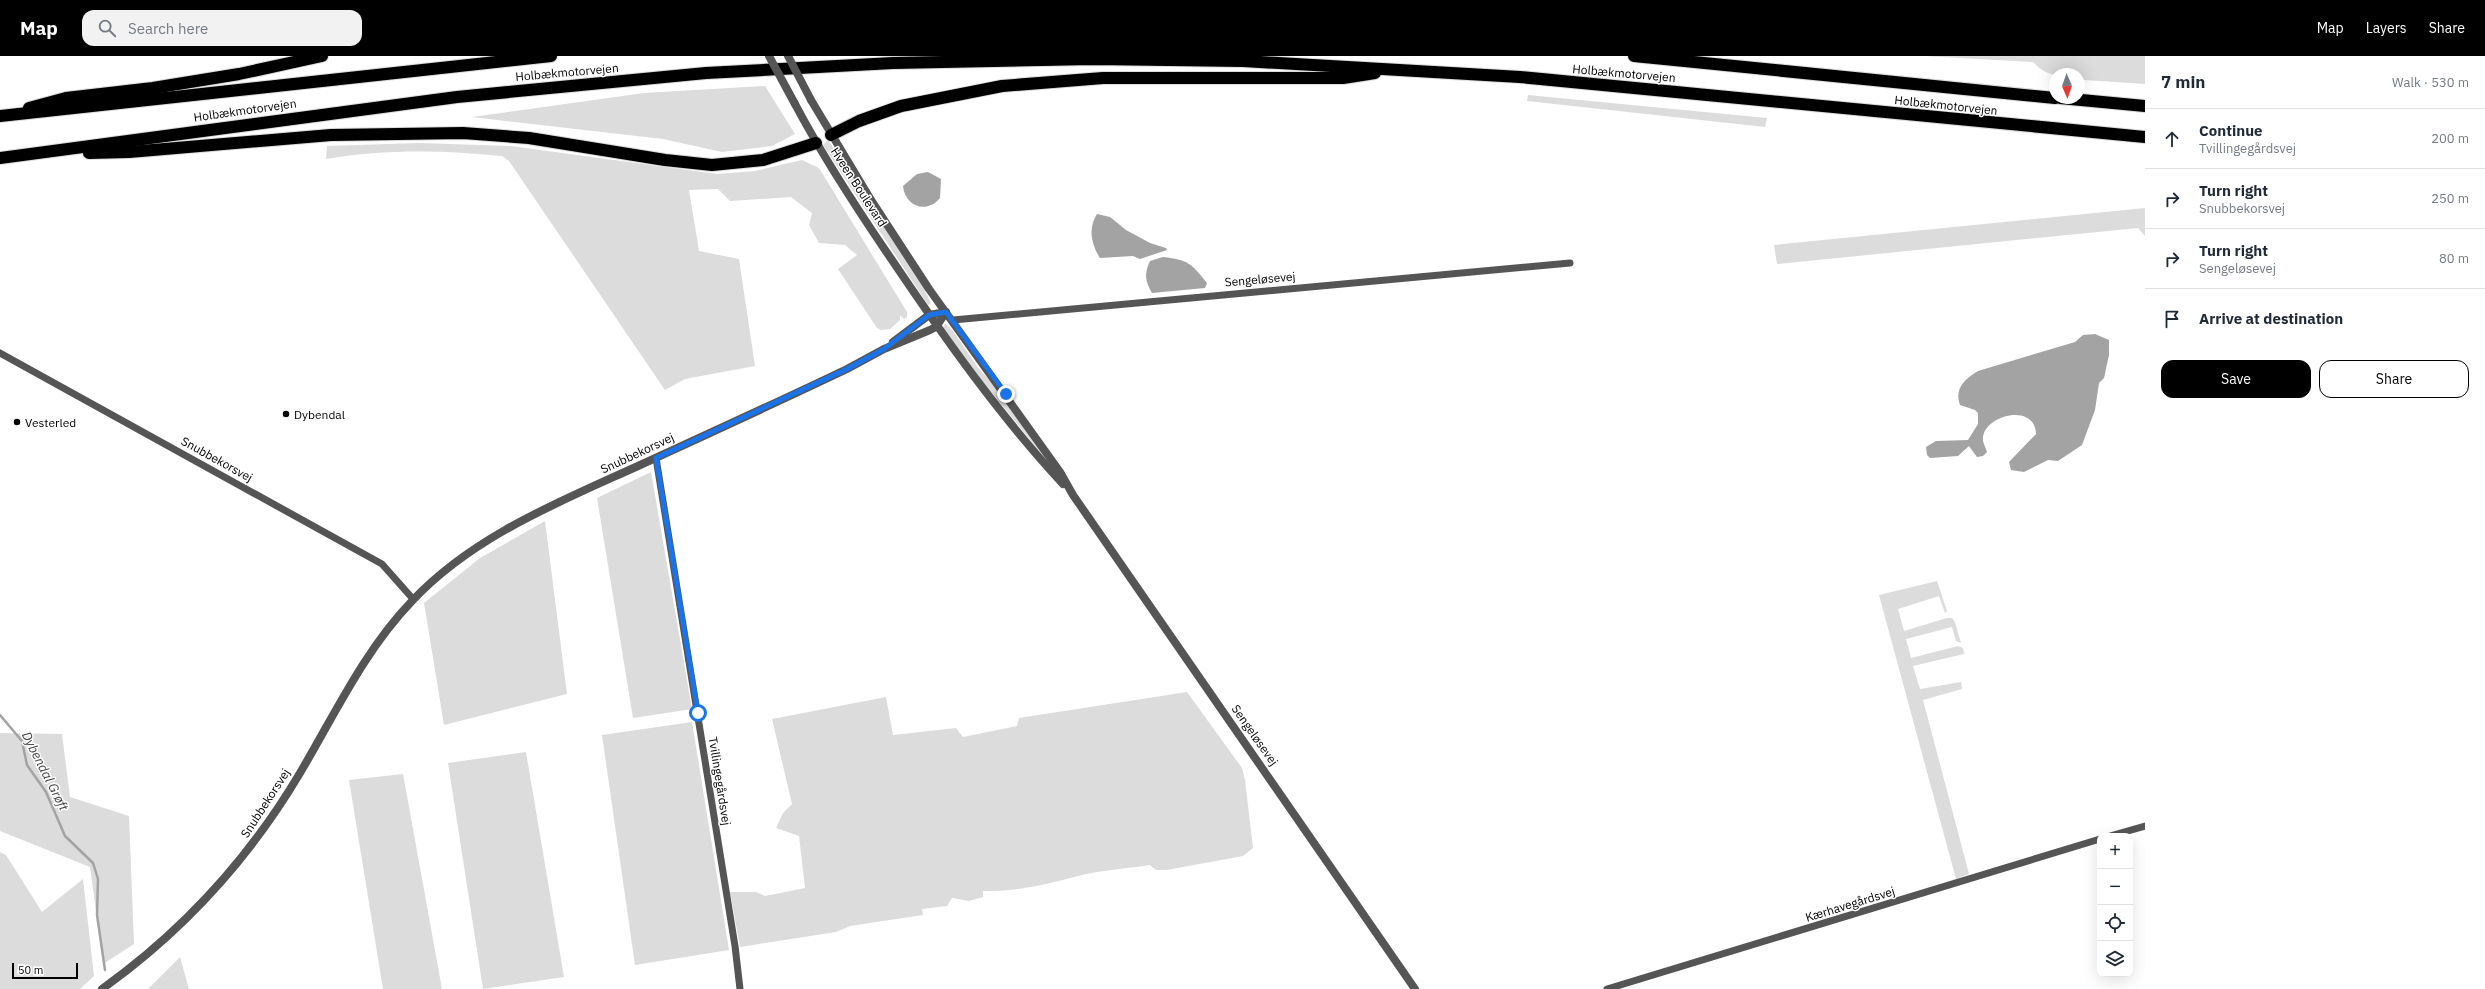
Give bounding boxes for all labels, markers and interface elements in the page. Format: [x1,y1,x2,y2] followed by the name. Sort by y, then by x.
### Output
[82,10,362,46] search box
[20,16,58,40] text: Map
[96,17,118,39] icon: search
[128,19,208,38] text: Search here
[2317,19,2344,37] text: Map
[2366,19,2407,37] text: Layers
[2429,19,2465,37] text: Share
[515,60,619,84] street label: Holbækmotorvejen
[1572,61,1676,85] street label: Holbækmotorvejen
[2049,68,2085,104] north arrow
[2161,71,2205,93] text: 7 min
[2392,74,2469,91] text: Walk · 530 m
[1894,92,1998,118] street label: Holbækmotorvejen
[193,95,297,125] street label: Holbækmotorvejen
[2199,121,2263,140] text: Continue
[2161,128,2183,150] icon: ahead
[2431,130,2469,147] text: 200 m
[2199,140,2296,157] text: Tvillingegårdsvej
[828,144,890,230] street label: Hveen Boulevard
[2199,181,2268,200] text: Turn right
[2161,188,2183,210] icon: right
[2431,190,2469,207] text: 250 m
[2199,200,2285,217] text: Snubbekorsvej
[2199,241,2268,260] text: Turn right
[2161,248,2183,270] icon: right
[2439,250,2469,267] text: 80 m
[2199,260,2276,277] text: Sengeløsevej
[1224,268,1296,290] street label: Sengeløsevej
[2161,308,2183,330] icon: arrive
[2199,309,2343,328] text: Arrive at destination
[2161,360,2311,398] button: Save
[2319,360,2469,398] button: Share
[997,385,1015,403] route end
[294,407,345,422] place label: Dybendal
[281,409,291,419] marker: Dybendal
[25,415,76,430] place label: Vesterled
[12,417,22,427] marker: Vesterled
[598,429,676,477] street label: Snubbekorsvej
[179,433,255,485] street label: Snubbekorsvej
[1228,702,1282,768] street label: Sengeløsevej
[689,704,707,722] route start
[18,729,73,814] water label: Dybendal Grøft
[706,736,734,826] street label: Tvillingegårdsvej
[237,766,293,840] street label: Snubbekorsvej
[2097,833,2133,977] map controls
[2097,833,2133,869] button: +
[2097,869,2133,905] button: −
[1803,883,1897,925] street label: Kærhavegårdsvej
[2097,905,2133,941] button: locate
[2097,941,2133,977] button: layers
[12,961,78,980] scale bar
[18,963,43,977] text: 50 m

